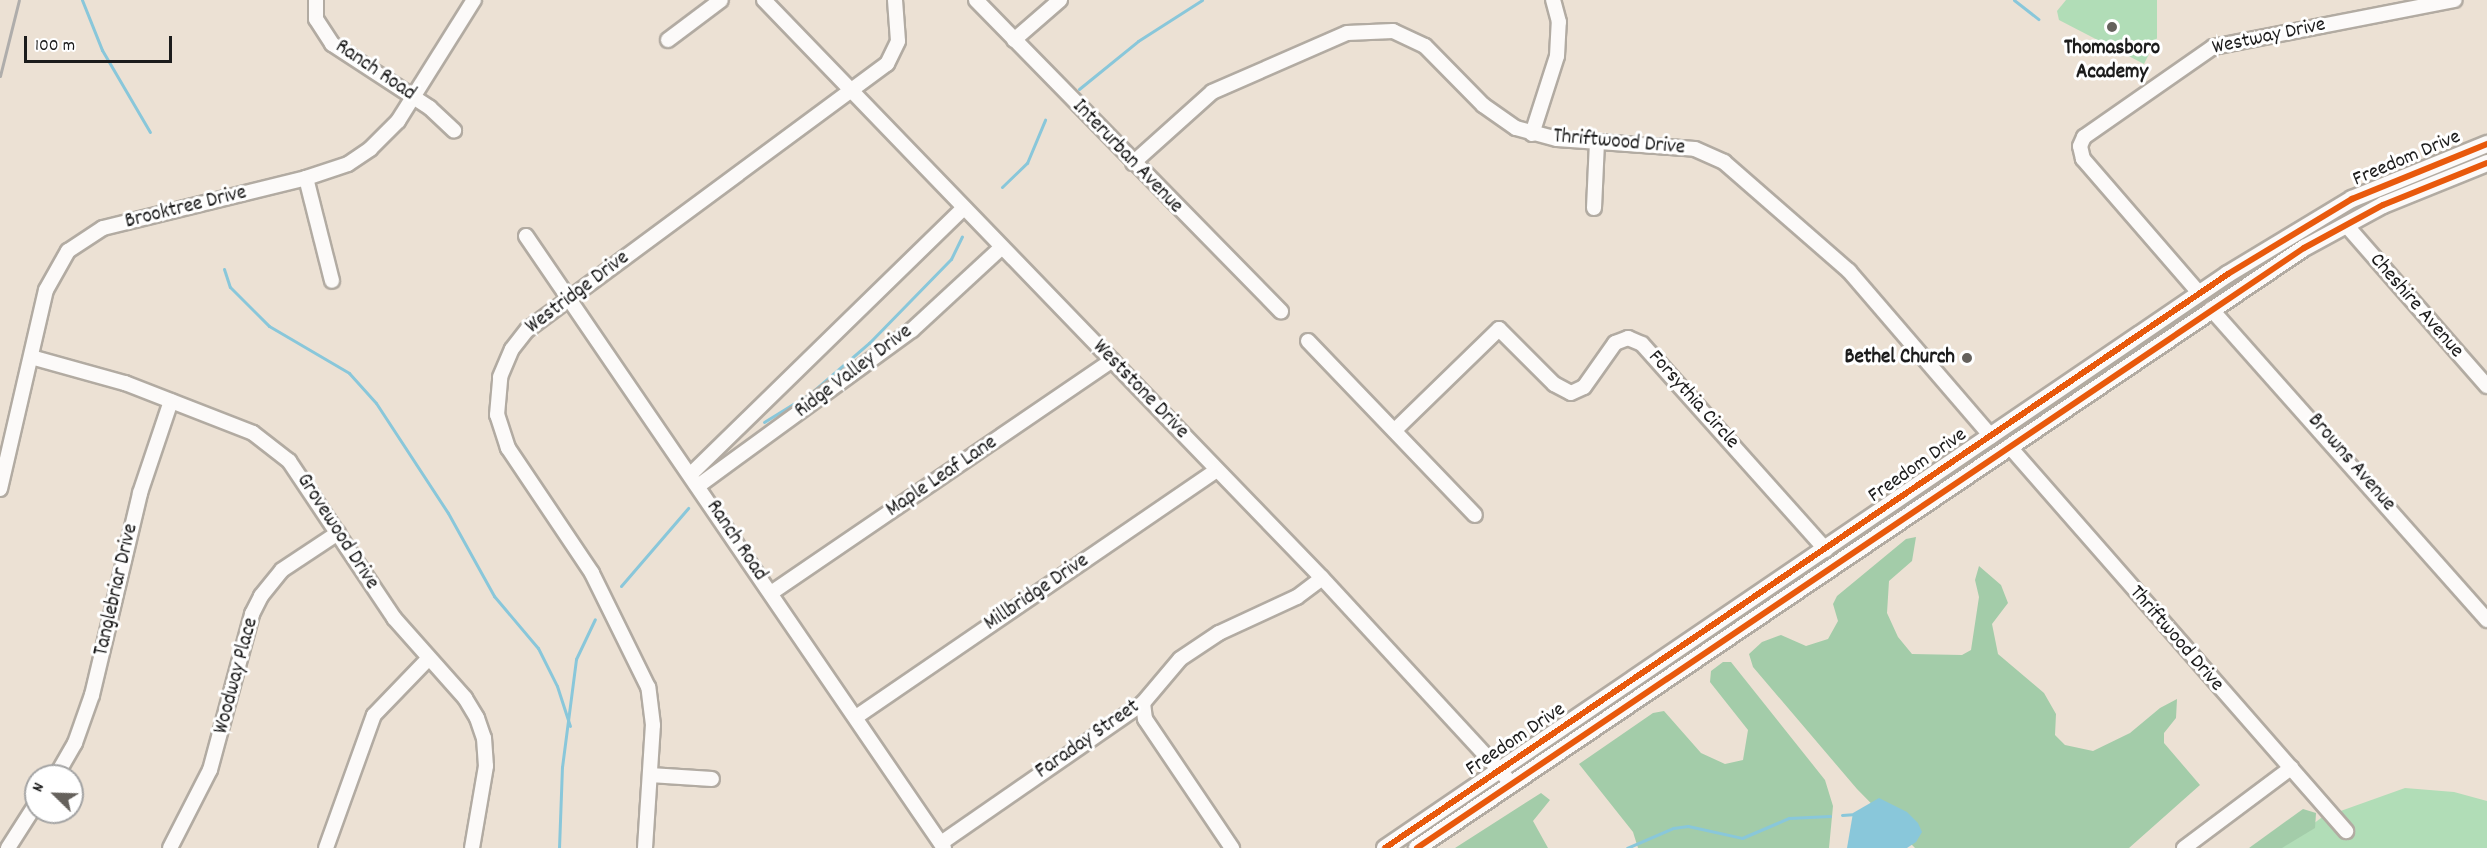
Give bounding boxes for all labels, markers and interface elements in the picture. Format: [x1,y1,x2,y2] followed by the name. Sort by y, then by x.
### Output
[2210,13,2328,61] street label: Westway Drive
[2105,20,2119,34] marker: Thomasboro Academy
[27,24,176,62] scale bar
[35,34,75,59] text: 100 m
[330,35,420,107] street label: Ranch Road
[2064,36,2160,86] place label: Thomasboro Academy
[1066,95,1188,219] street label: Interurban Avenue
[1552,125,1686,161] street label: Thriftwood Drive
[2349,125,2465,193] street label: Freedom Drive
[123,181,249,235] street label: Brooktree Drive
[521,246,635,340] street label: Westridge Drive
[2364,248,2468,364] street label: Cheshire Avenue
[790,320,918,424] street label: Ridge Valley Drive
[1086,335,1194,445] street label: Weststone Drive
[1642,345,1744,455] street label: Forsythia Circle
[1844,345,1955,371] place label: Bethel Church
[1960,351,1974,365] marker: Bethel Church
[2302,409,2400,517] street label: Browns Avenue
[1864,423,1972,509] street label: Freedom Drive
[882,431,1002,523] street label: Maple Leaf Lane
[290,469,384,595] street label: Grovewood Drive
[700,496,772,586] street label: Ranch Road
[90,521,144,659] street label: Tanglebriar Drive
[980,549,1094,637] street label: Millbridge Drive
[2123,581,2229,697] street label: Thriftwood Drive
[209,615,265,737] street label: Woodway Place
[1031,695,1145,785] street label: Faraday Street
[1461,698,1571,782] street label: Freedom Drive
[24,764,84,824] north arrow
[27,779,51,796] text: N

